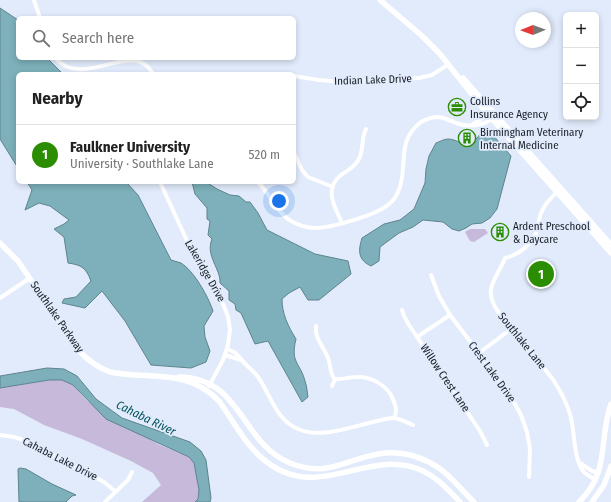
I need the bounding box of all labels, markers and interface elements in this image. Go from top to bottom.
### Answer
north arrow [515,12,551,48]
map controls [563,12,599,120]
button: + [563,12,599,48]
search box [16,16,296,60]
icon: search [30,27,52,49]
text: Search here [62,29,134,47]
button: − [563,48,599,84]
street label: Indian Lake Drive [334,72,412,88]
button: locate [563,84,599,120]
text: Nearby [32,88,83,109]
place label: Collins Insurance Agency [470,95,548,121]
office icon: Collins Insurance Agency [447,97,467,117]
place label: Birmingham Veterinary Internal Medicine [480,126,583,152]
building icon: Birmingham Veterinary Internal Medicine [457,128,477,148]
text: Faulkner University [70,138,190,156]
text: 1 [42,147,48,162]
text: 520 m [249,147,280,162]
text: University · Southlake Lane [70,156,214,171]
your location [269,191,289,211]
place label: Ardent Preschool & Daycare [513,220,590,246]
building icon: Ardent Preschool & Daycare [490,222,510,242]
street label: Lakeridge Drive [182,238,228,304]
pin: 1 [528,259,554,289]
street label: Southlake Parkway [27,279,87,355]
street label: Southlake Lane [495,310,549,372]
street label: Crest Lake Drive [466,339,518,405]
street label: Willow Crest Lane [418,342,472,414]
water label: Cahaba River [114,398,179,439]
street label: Cahaba Lake Drive [20,435,100,483]

